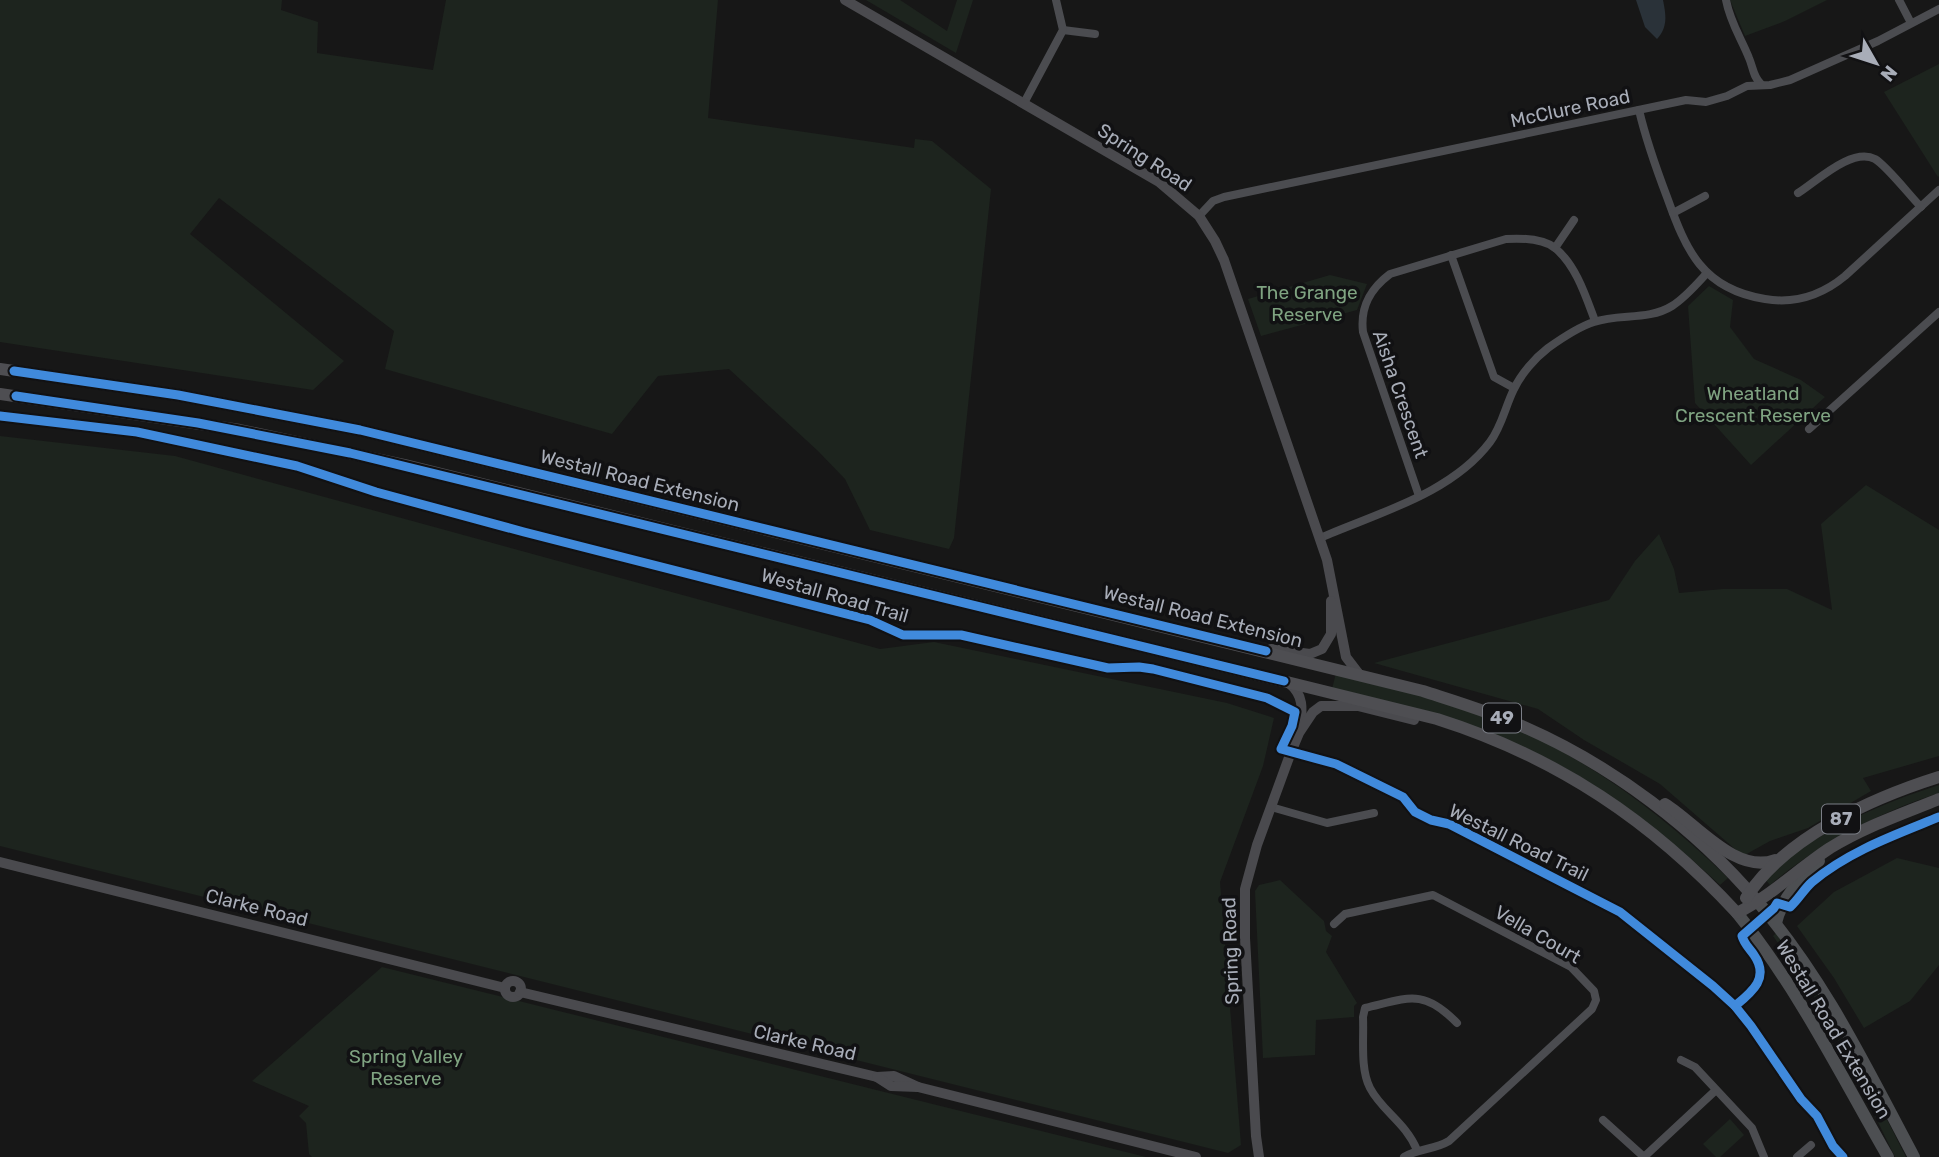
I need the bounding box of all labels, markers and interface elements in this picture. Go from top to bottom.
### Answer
north arrow [1841,28,1911,98]
text: N [1876,61,1902,86]
street label: McClure Road [1508,85,1632,132]
street label: Spring Road [1093,119,1196,196]
park label: The Grange Reserve [1256,281,1358,326]
street label: Aisha Crescent [1368,327,1433,462]
park label: Wheatland Crescent Reserve [1675,382,1831,427]
street label: Westall Road Extension [538,445,742,516]
street label: Westall Road Trail [758,563,911,628]
street label: Westall Road Extension [1101,581,1305,652]
road number: 49 [1483,704,1521,732]
street label: Westall Road Trail [1445,799,1592,886]
road number: 87 [1822,804,1860,834]
street label: Clarke Road [203,884,310,931]
street label: Spring Road [1217,897,1244,1005]
street label: Vella Court [1490,900,1586,969]
street label: Westall Road Extension [1771,936,1896,1123]
street label: Clarke Road [751,1020,858,1065]
park label: Spring Valley Reserve [349,1045,463,1090]

